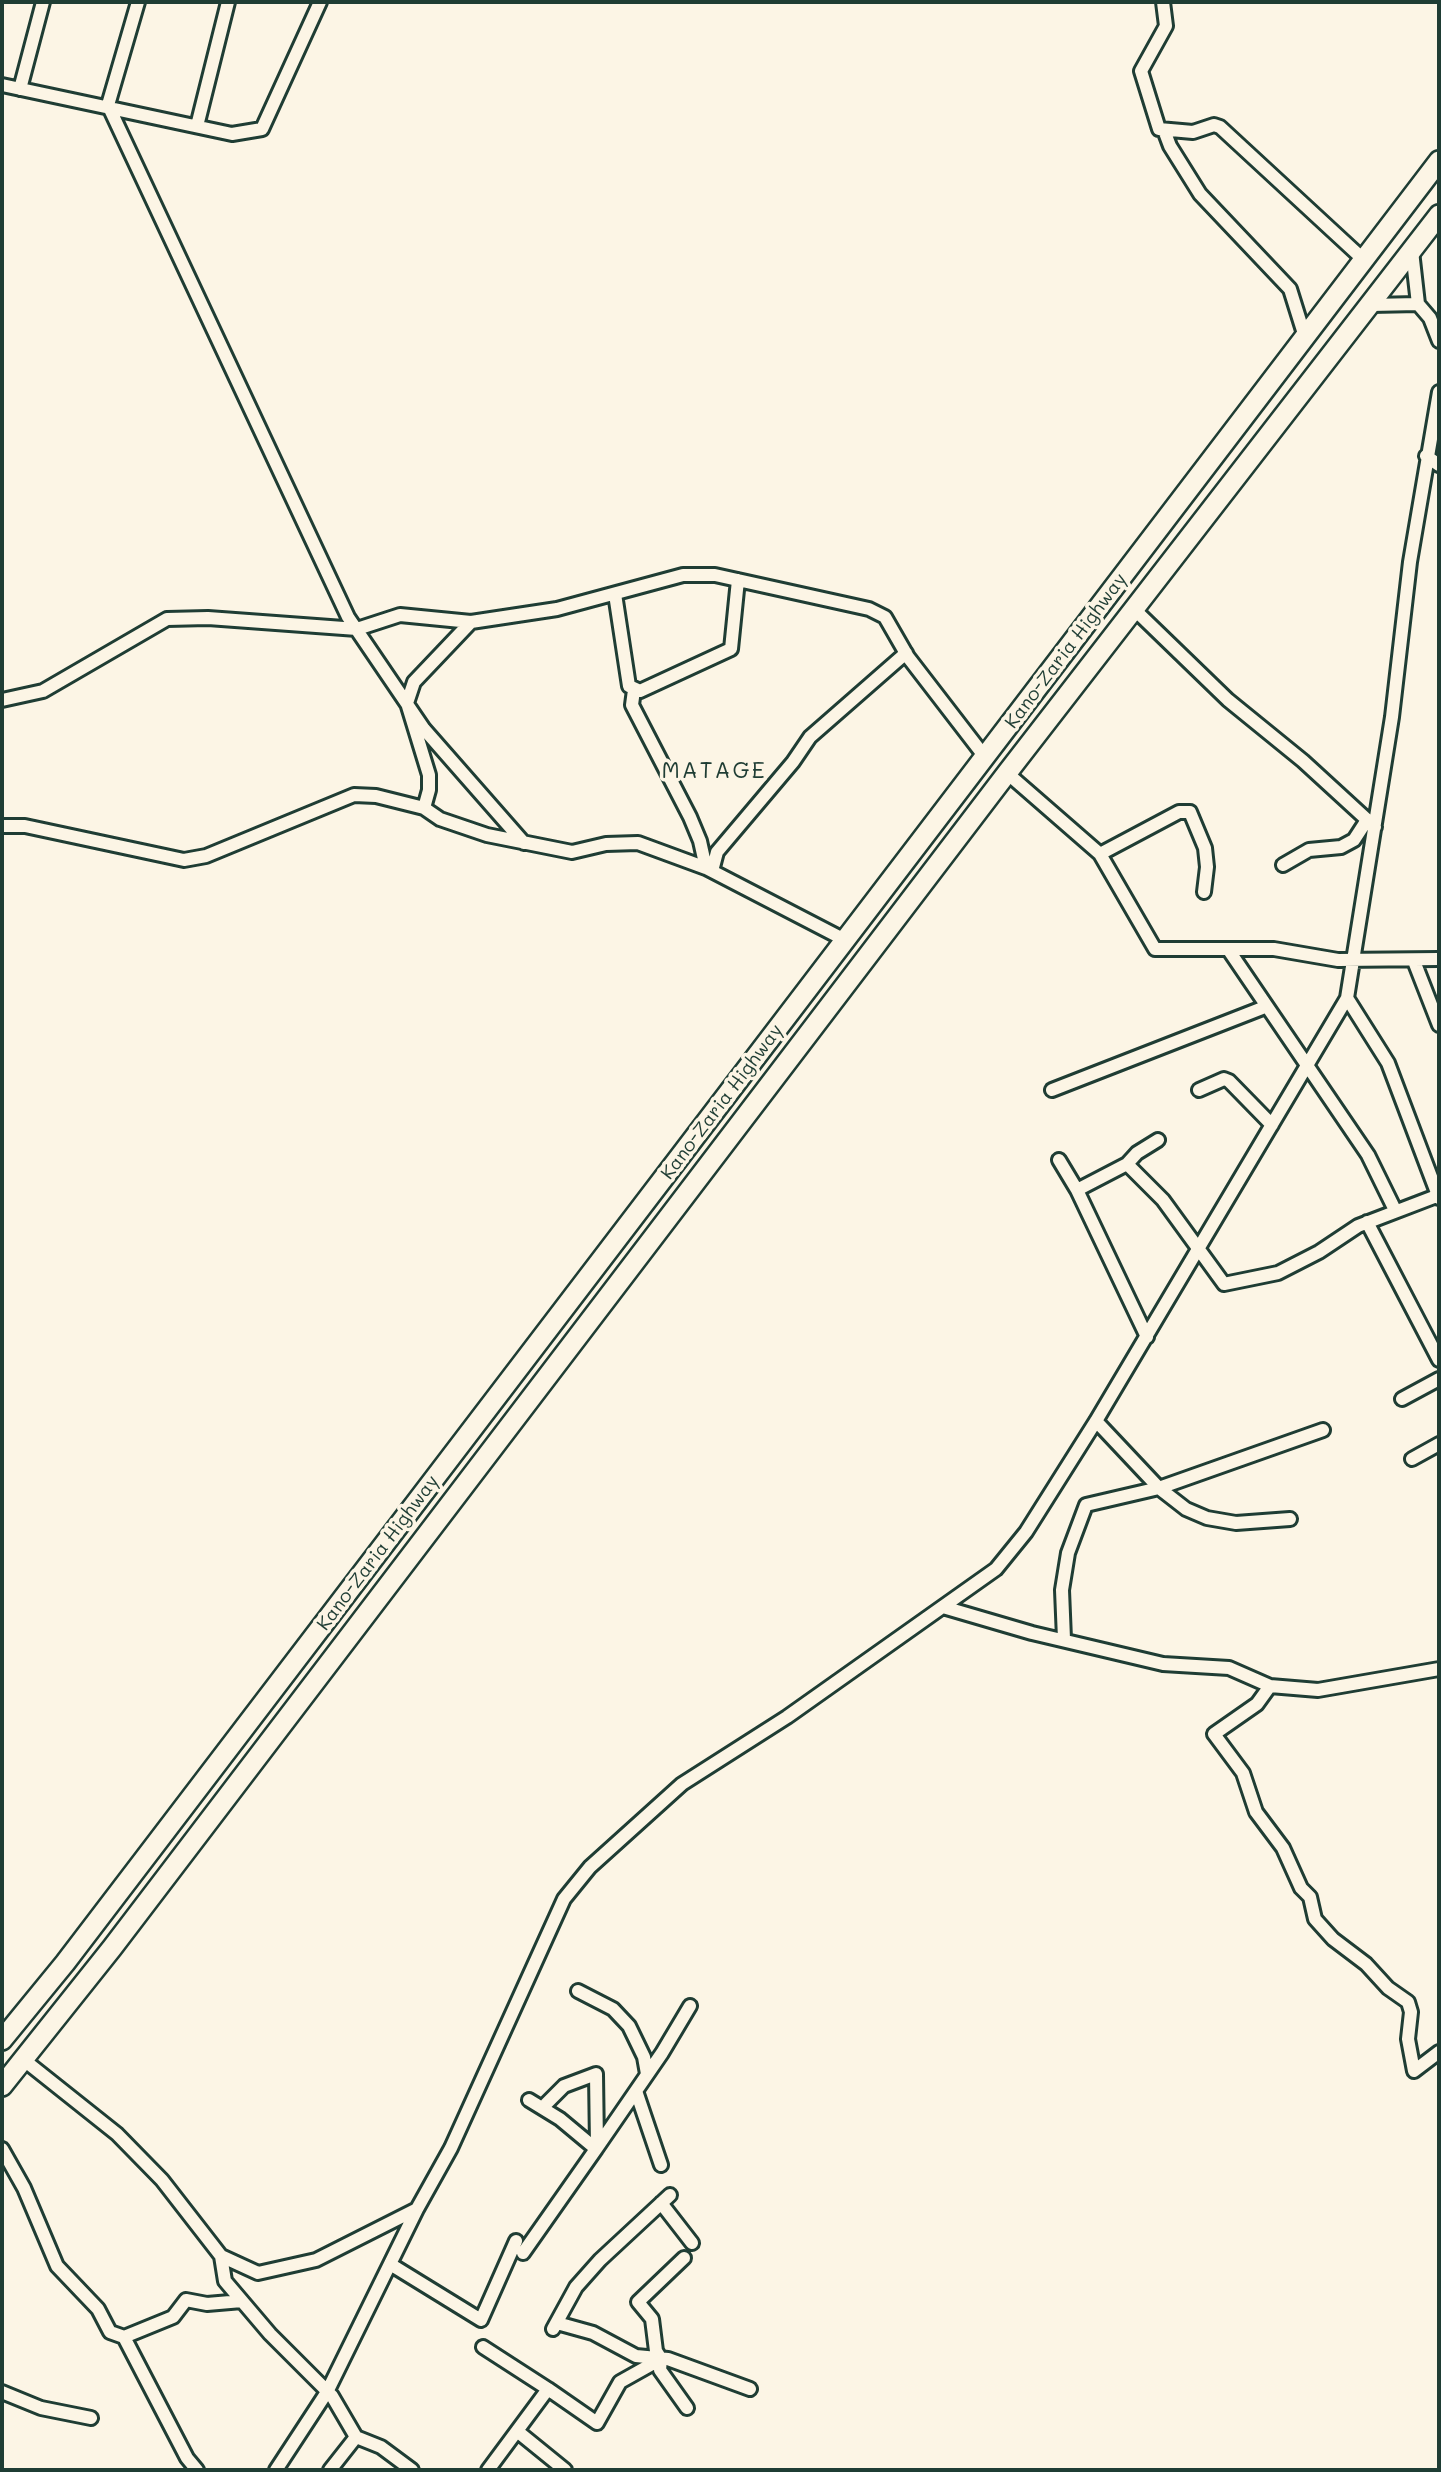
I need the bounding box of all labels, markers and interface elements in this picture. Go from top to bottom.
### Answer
street label: Kano-Zaria Highway [1000,569,1132,733]
district label: MATAGE [662,757,766,785]
street label: Kano-Zaria Highway [656,1020,788,1184]
street label: Kano-Zaria Highway [312,1471,444,1635]

